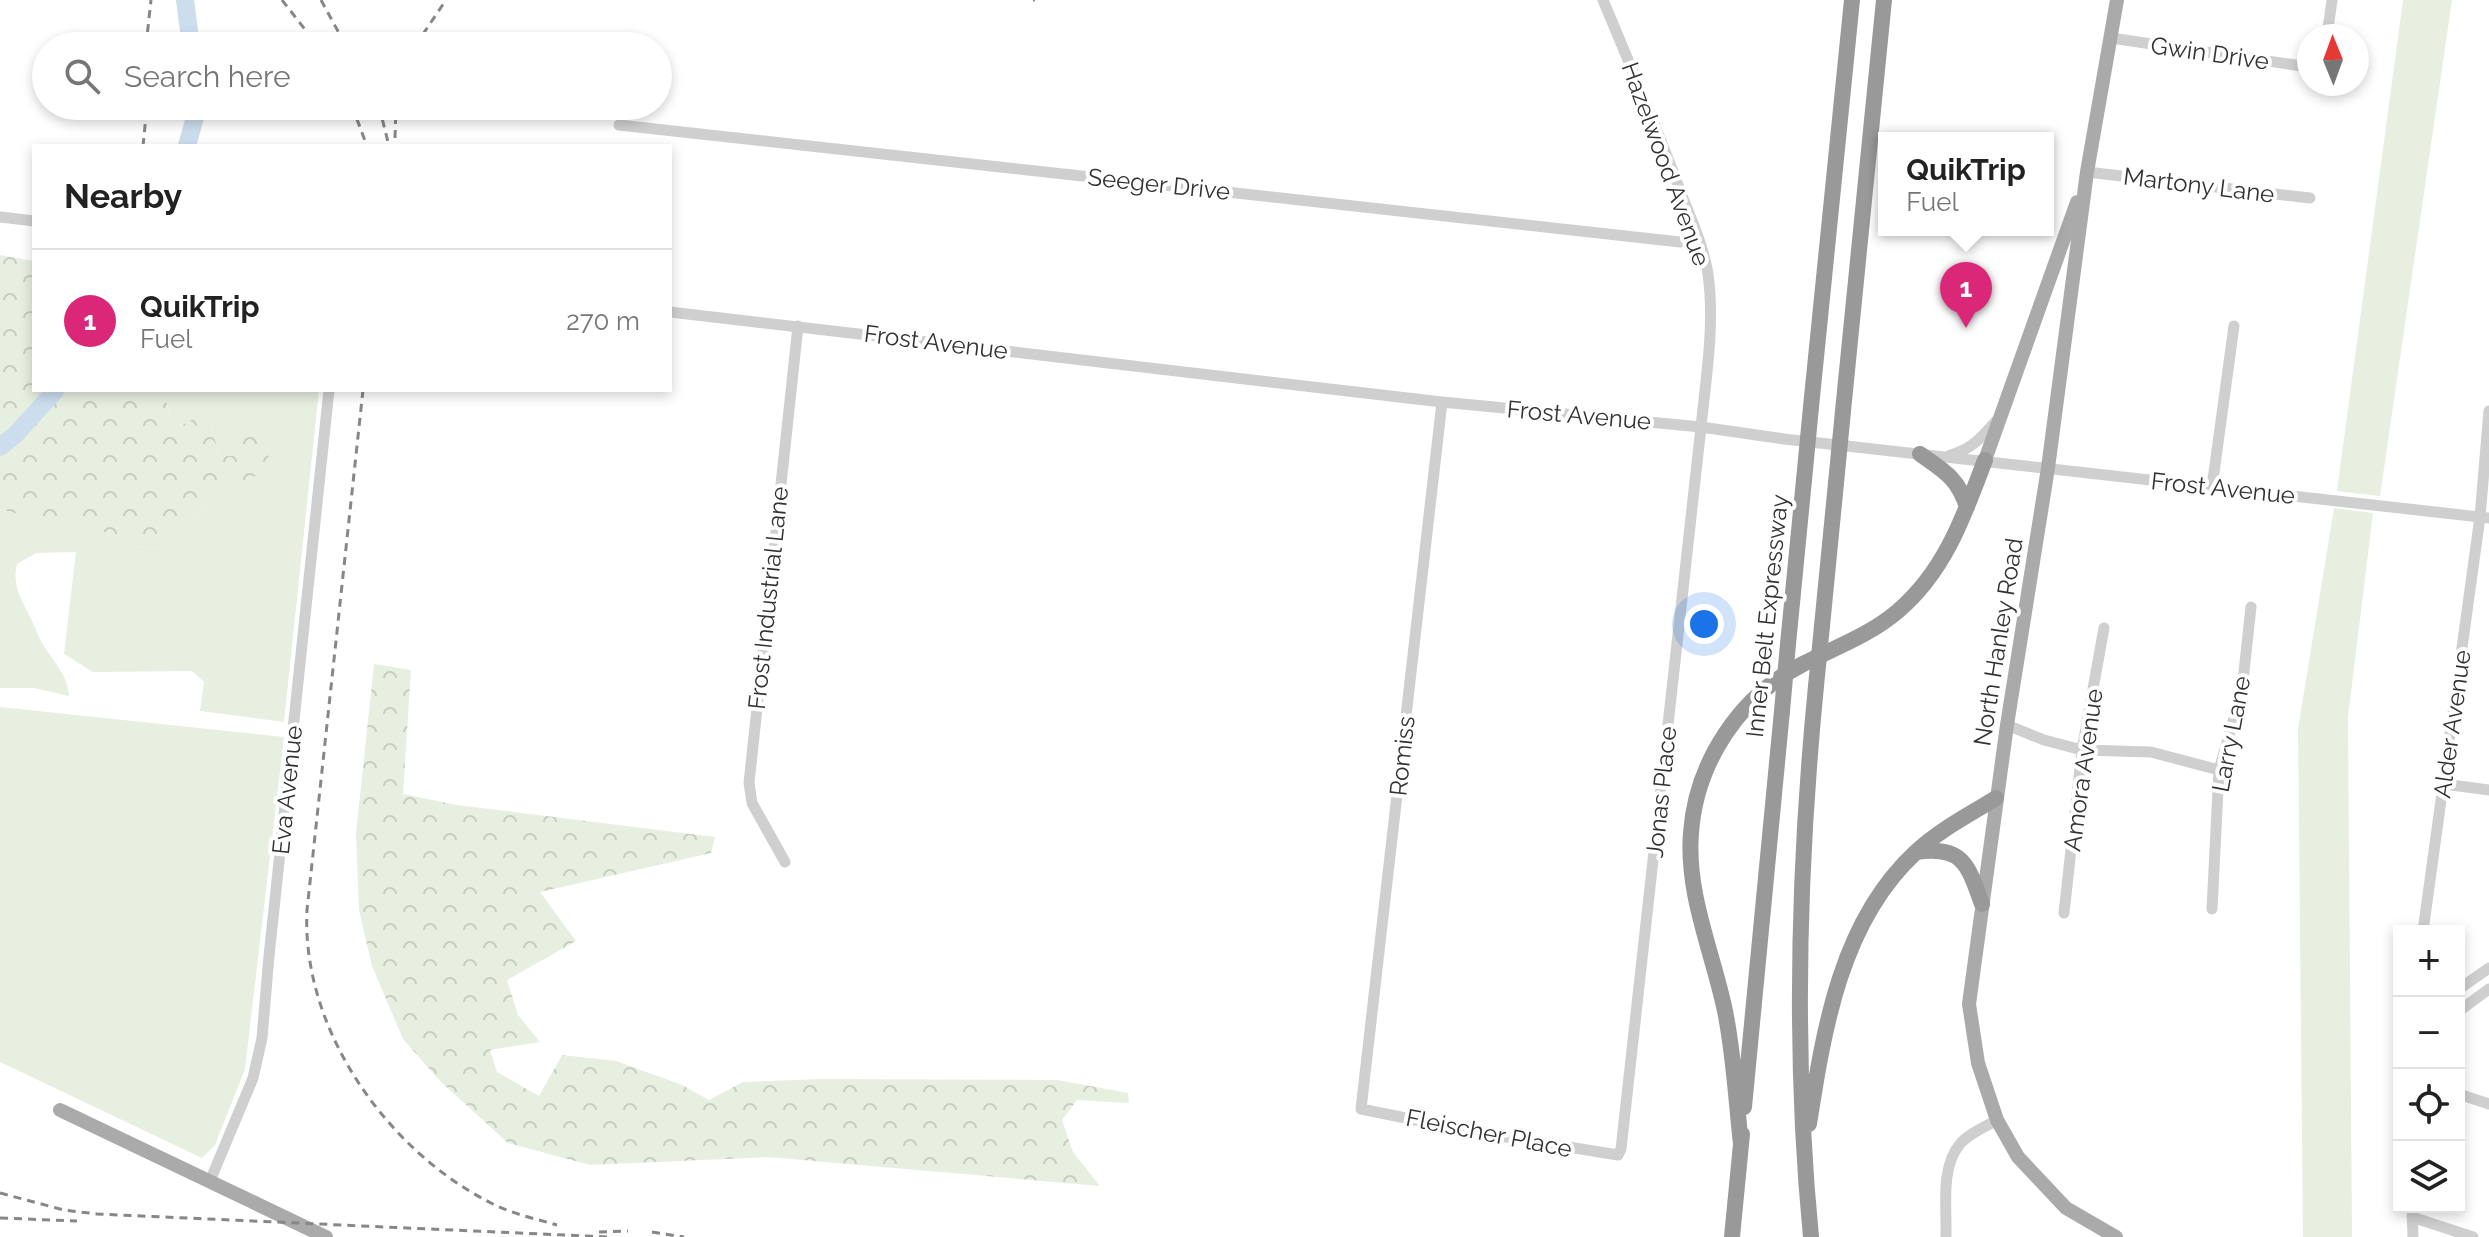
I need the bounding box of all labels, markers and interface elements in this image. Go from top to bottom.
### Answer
north arrow [2297,24,2369,96]
street label: Gwin Drive [2149,30,2271,76]
search box [32,32,672,120]
icon: search [60,54,104,98]
street label: Hazelwood Avenue [1616,58,1716,270]
text: Search here [124,59,291,94]
popup [1878,132,2054,236]
text: QuikTrip [1906,152,2026,187]
street label: Martony Lane [2122,161,2276,209]
street label: Seeger Drive [1086,162,1232,206]
text: Nearby [64,176,182,216]
text: Fuel [1906,187,1959,217]
pin: 1 [1940,262,1992,328]
text: QuikTrip [140,289,259,324]
text: 1 [84,306,96,336]
text: 270 m [566,306,640,336]
street label: Frost Avenue [862,319,1010,365]
text: Fuel [140,324,192,354]
street label: Frost Avenue [1506,394,1652,436]
street label: Frost Avenue [2149,466,2297,510]
street label: Frost Industrial Lane [742,485,794,711]
street label: Inner Belt Expressway [1740,493,1794,739]
street label: North Hanley Road [1967,536,2029,748]
your location [1684,604,1724,644]
street label: Alder Avenue [2427,648,2477,800]
street label: Larry Lane [2206,674,2256,794]
street label: Amora Avenue [2057,687,2109,853]
street label: Romiss [1383,715,1421,797]
street label: Eva Avenue [266,724,308,856]
street label: Jonas Place [1640,725,1682,859]
map controls [2393,925,2465,1213]
button: + [2393,925,2465,997]
button: − [2393,997,2465,1069]
button: locate [2393,1069,2465,1141]
street label: Fleischer Place [1404,1103,1574,1163]
button: layers [2393,1141,2465,1213]

